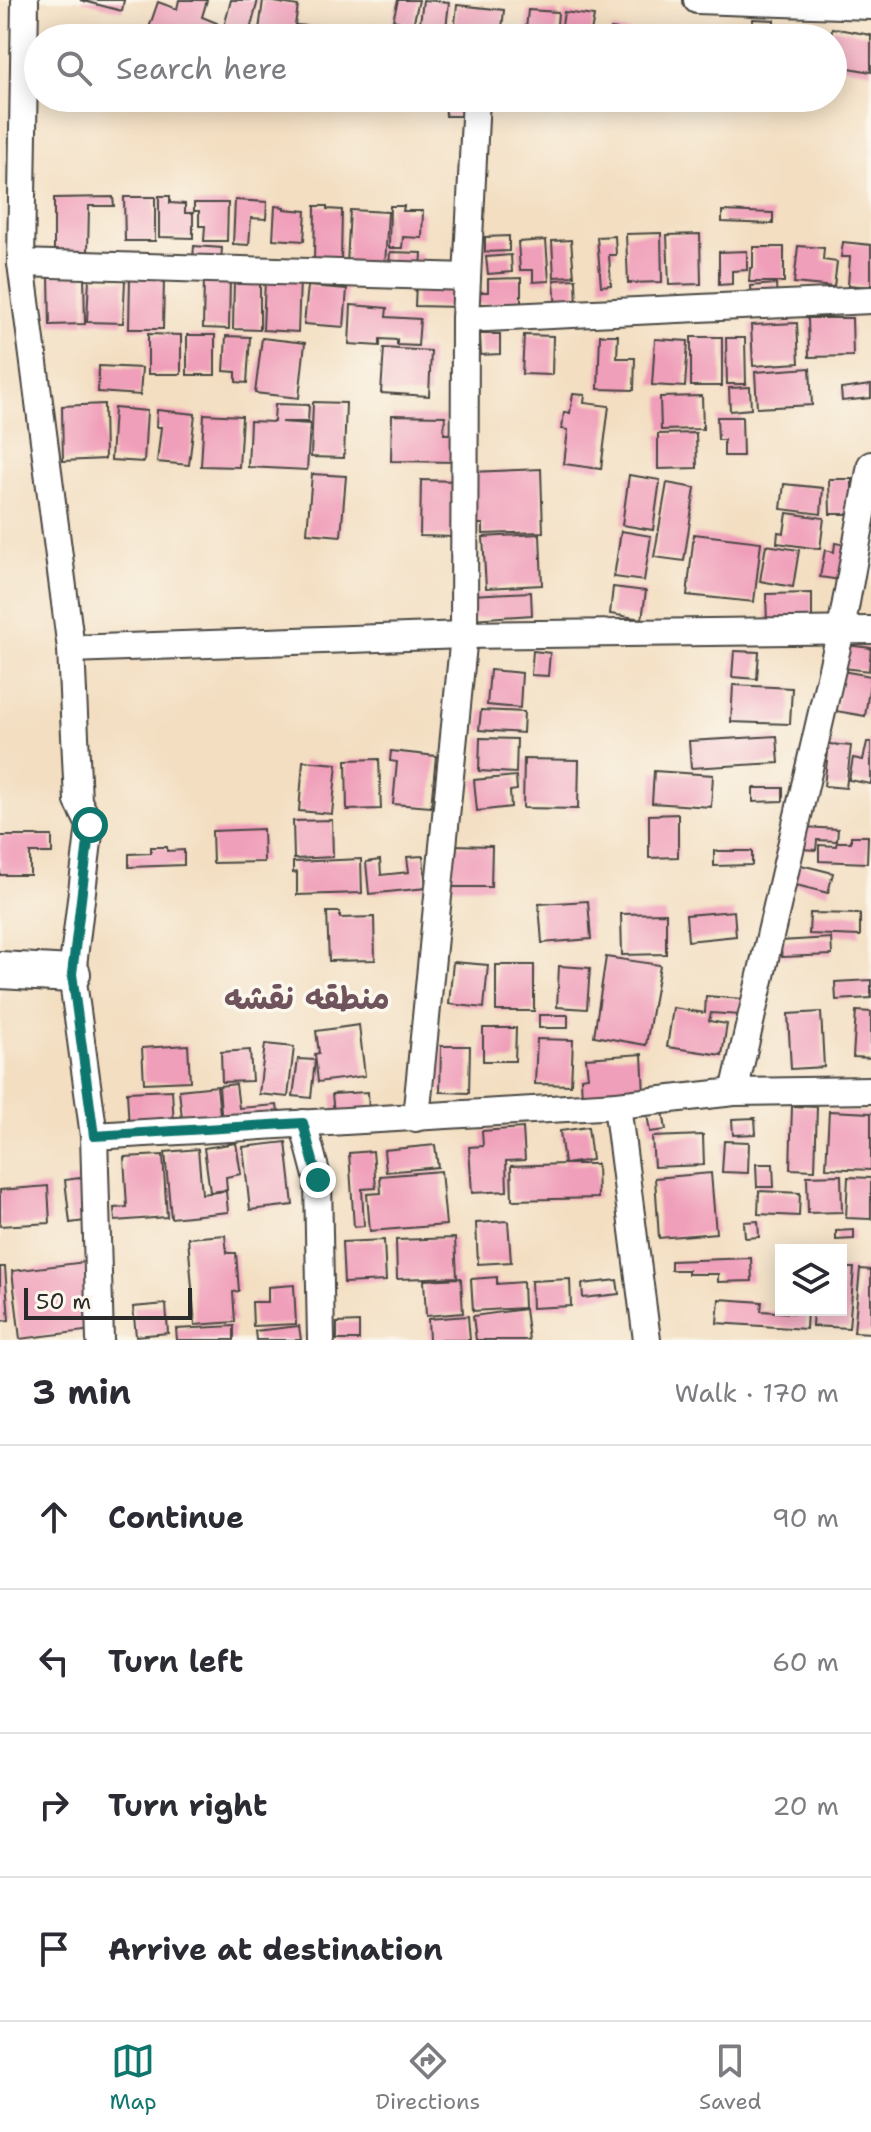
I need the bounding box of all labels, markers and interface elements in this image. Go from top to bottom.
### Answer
search box [24,24,847,112]
icon: search [52,46,96,90]
text: Search here [116,48,287,89]
route start [72,807,108,843]
district label: منطقه نقشه [224,976,390,1019]
route end [300,1162,336,1198]
map controls [775,1244,847,1316]
button: layers [775,1244,847,1316]
scale bar [24,1284,192,1320]
text: 50 m [36,1287,91,1316]
text: 3 min [32,1369,131,1415]
text: Walk · 170 m [675,1375,839,1410]
icon: ahead [32,1495,76,1539]
text: Continue [108,1497,244,1538]
text: 90 m [772,1500,839,1535]
icon: left [32,1639,76,1683]
text: Turn left [108,1641,243,1682]
text: 60 m [772,1644,839,1679]
icon: right [32,1783,76,1827]
text: Turn right [108,1785,267,1826]
text: 20 m [772,1788,839,1823]
icon: arrive [32,1927,76,1971]
text: Arrive at destination [108,1929,443,1970]
tab: Map [109,2039,157,2116]
tab: Directions [375,2039,480,2116]
tab: Saved [699,2039,762,2116]

